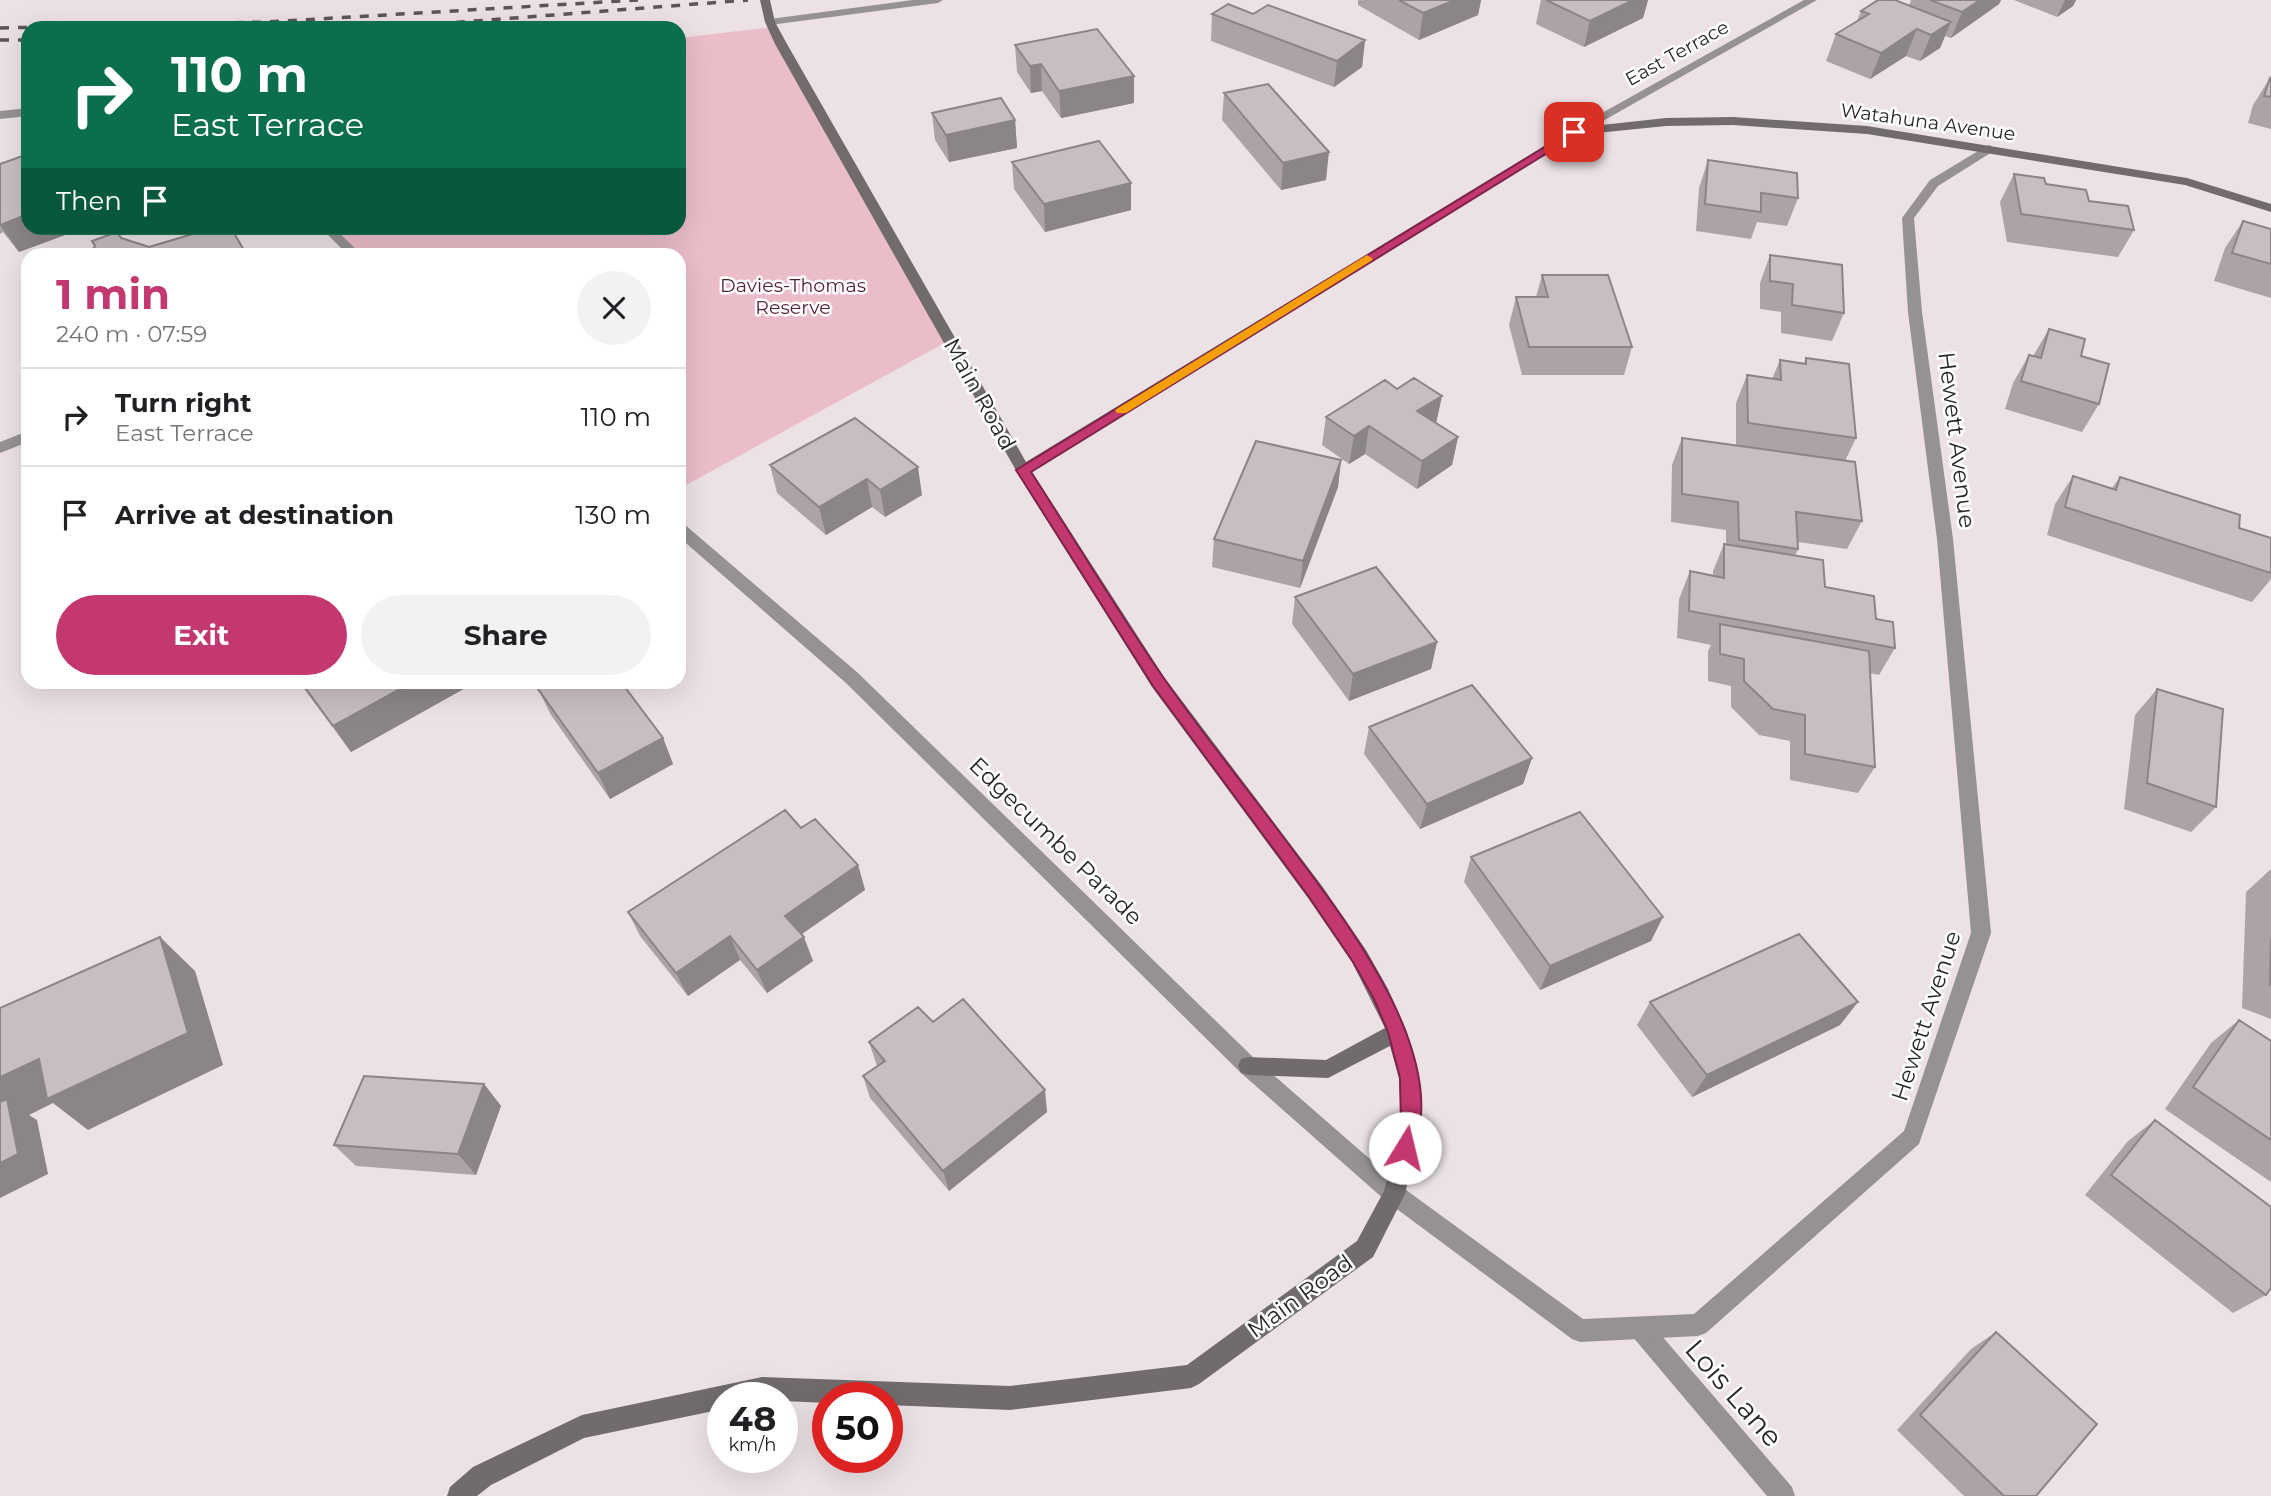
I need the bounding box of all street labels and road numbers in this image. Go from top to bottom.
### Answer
street label: East Terrace [1621,15,1733,91]
street label: Watahuna Avenue [1839,98,2017,146]
street label: Main Road [938,333,1022,455]
street label: Hewett Avenue [1932,350,1982,530]
street label: Edgecumbe Parade [964,751,1148,931]
street label: Hewett Avenue [1885,927,1967,1105]
street label: Main Road [1242,1248,1358,1344]
street label: Lois Lane [1678,1332,1790,1454]

